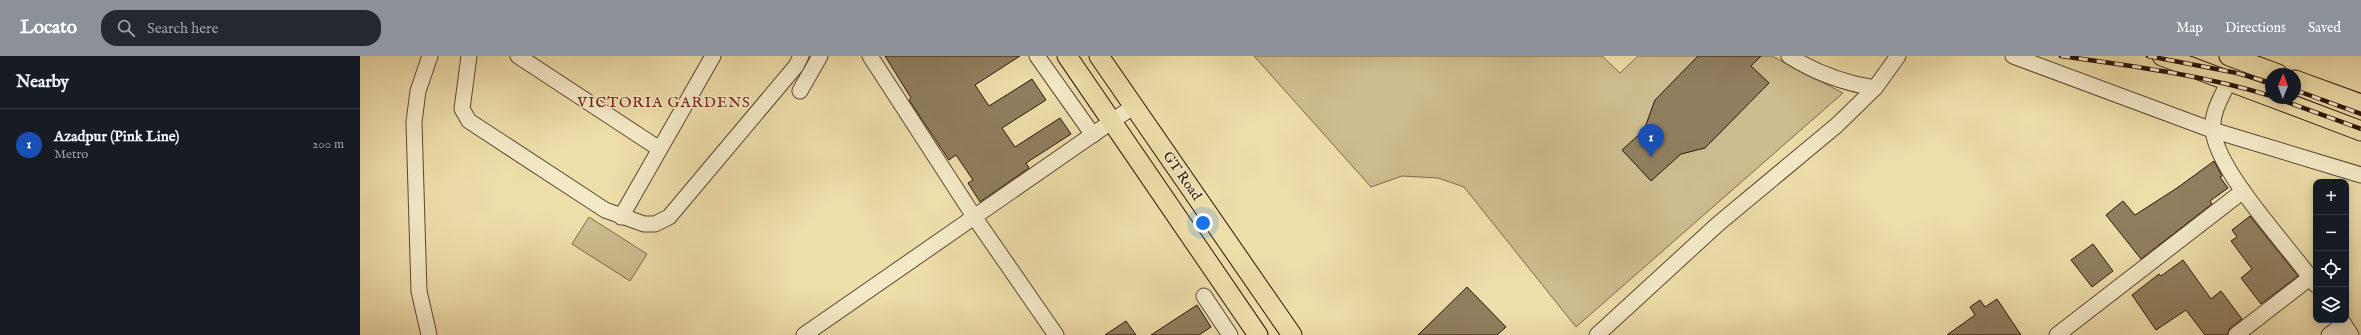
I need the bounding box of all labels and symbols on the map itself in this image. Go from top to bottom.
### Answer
north arrow [2265,68,2301,104]
district label: VICTORIA GARDENS [576,93,751,112]
pin: 1 [1638,124,1664,157]
street label: GT Road [1159,148,1206,204]
your location [1193,213,1213,233]

